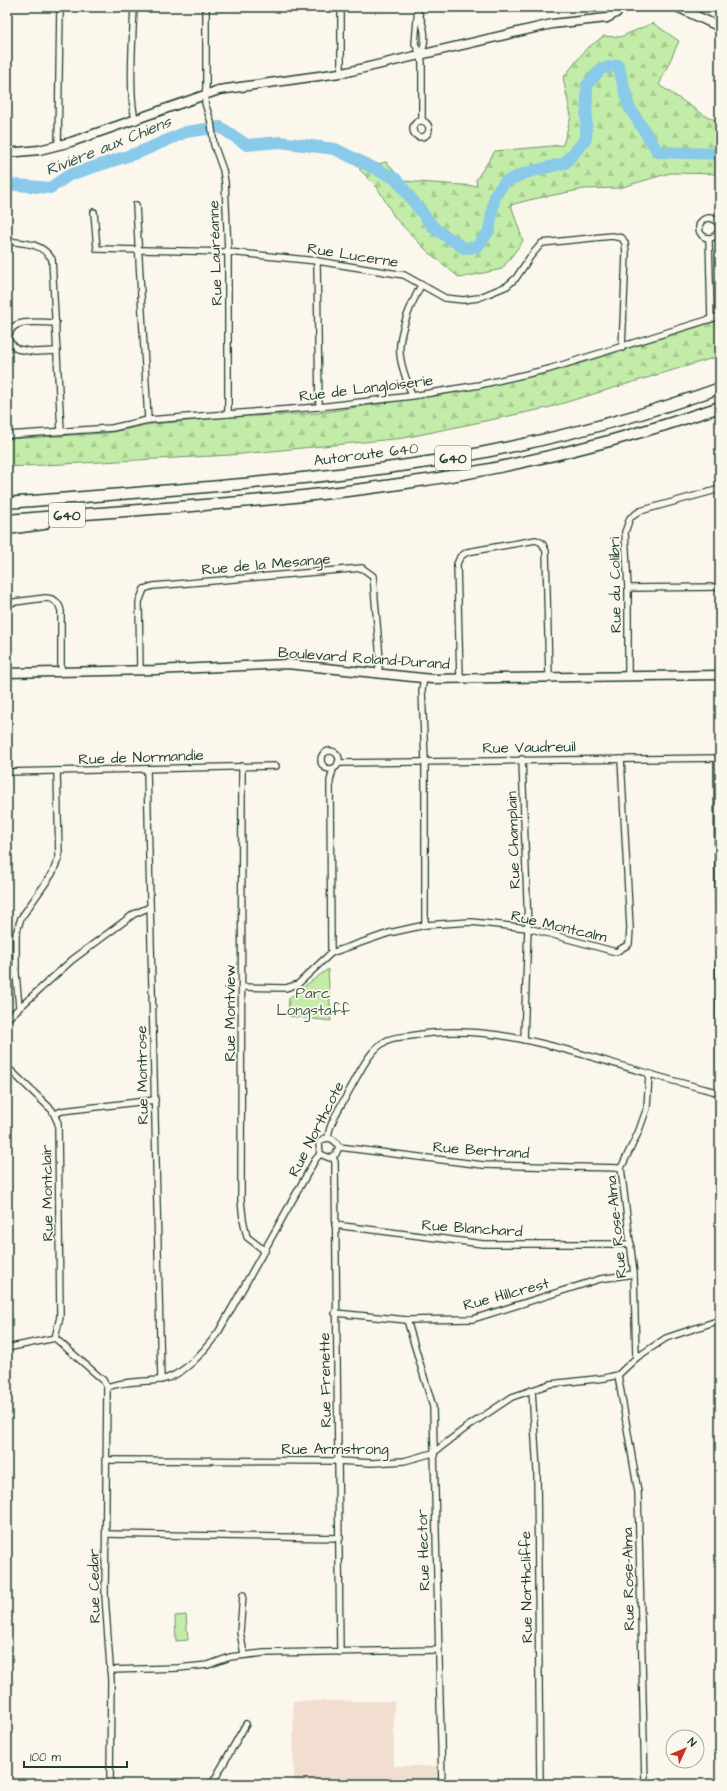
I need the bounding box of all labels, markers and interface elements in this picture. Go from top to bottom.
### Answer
water label: Rivière aux Chiens [42,110,175,181]
street label: Rue Lauréanne [203,200,228,306]
street label: Rue Lucerne [306,238,400,273]
street label: Rue de Langloiserie [298,370,434,408]
street label: Autoroute 640 [313,438,420,471]
road number: 640 [435,446,471,470]
road number: 640 [49,503,85,527]
street label: Rue du Colibri [604,536,627,633]
street label: Rue de la Mesange [201,548,331,582]
street label: Boulevard Roland-Durand [277,642,451,675]
street label: Rue Vaudreuil [482,736,576,759]
street label: Rue de Normandie [78,745,204,770]
street label: Rue Champlain [501,790,526,889]
street label: Rue Montcalm [509,905,609,948]
street label: Rue Montview [220,964,241,1062]
park label: Parc Longstaff [276,983,350,1022]
street label: Rue Montrose [131,1025,154,1125]
street label: Rue Northcote [283,1078,349,1180]
street label: Rue Bertrand [432,1137,530,1164]
street label: Rue Montclair [36,1144,59,1242]
street label: Rue Rose-Alma [601,1174,632,1279]
street label: Rue Blanchard [421,1214,523,1243]
street label: Rue Hillcrest [461,1273,551,1316]
street label: Rue Frenette [314,1332,337,1428]
street label: Rue Armstrong [281,1439,389,1461]
street label: Rue Hector [412,1509,435,1591]
street label: Rue Rose-Alma [617,1527,640,1631]
street label: Rue Northcliffe [515,1531,538,1643]
street label: Rue Cedar [83,1548,106,1624]
north arrow [665,1729,705,1769]
text: N [684,1735,700,1750]
scale bar [24,1743,127,1769]
text: 100 m [30,1749,61,1766]

